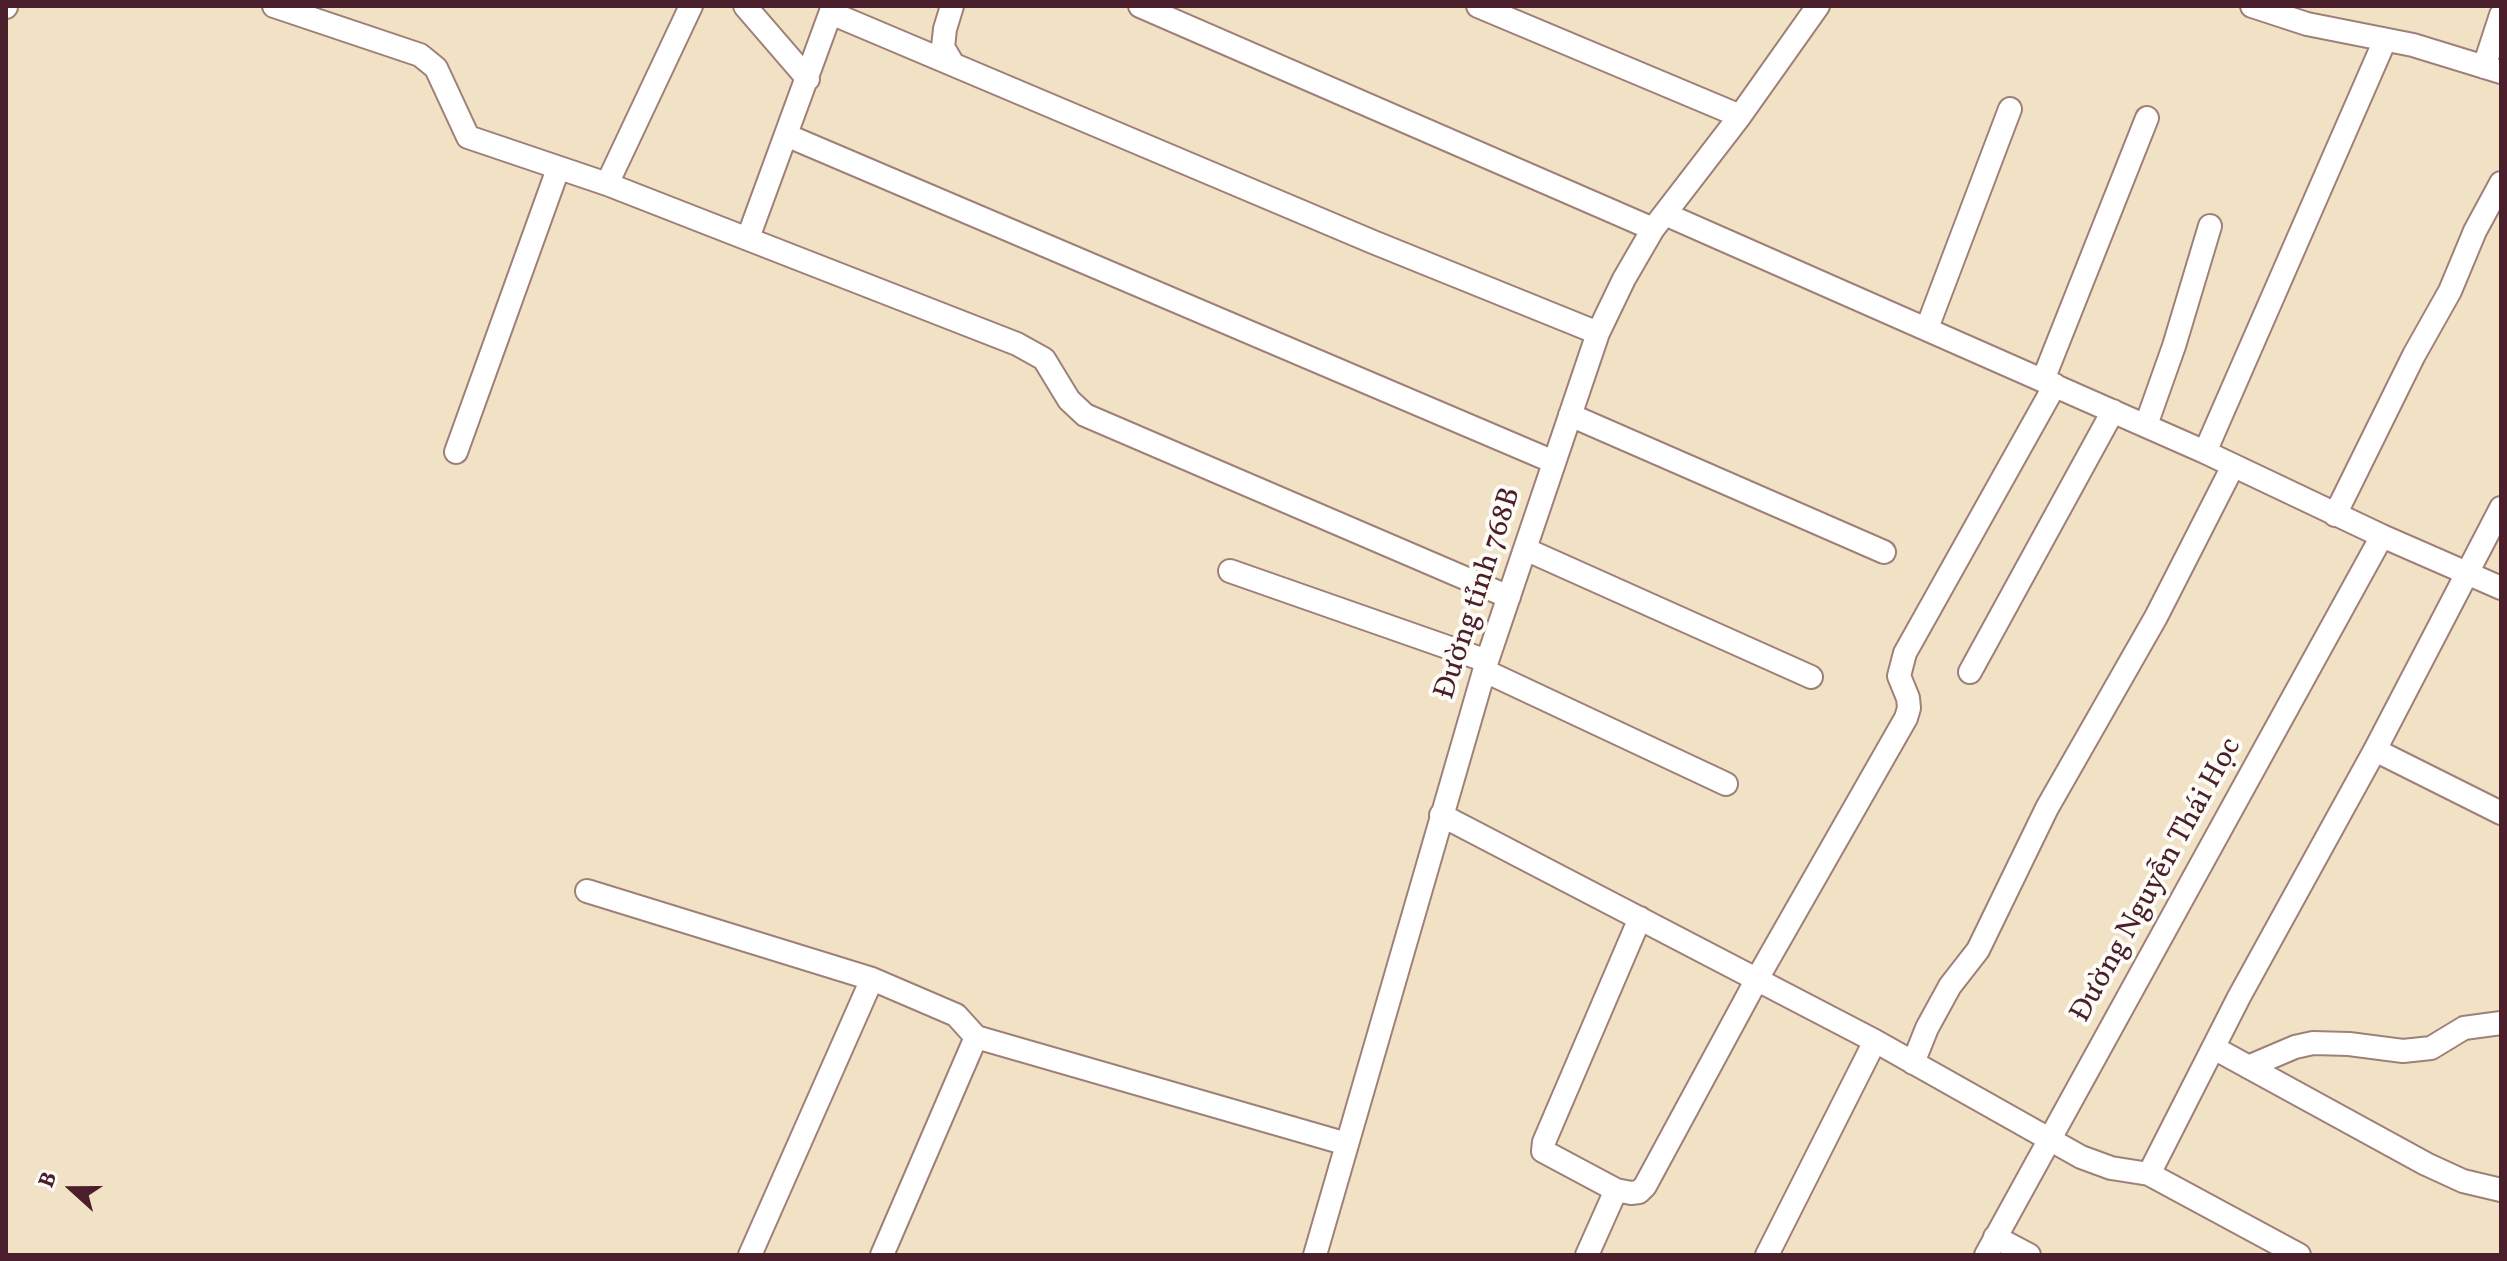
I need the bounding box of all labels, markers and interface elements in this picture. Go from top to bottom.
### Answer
street label: Đường tỉnh 768B [1429,484,1531,704]
street label: Đường Nguyễn Thái Học [2065,732,2251,1030]
north arrow [32,1149,112,1229]
text: B [32,1168,66,1193]

